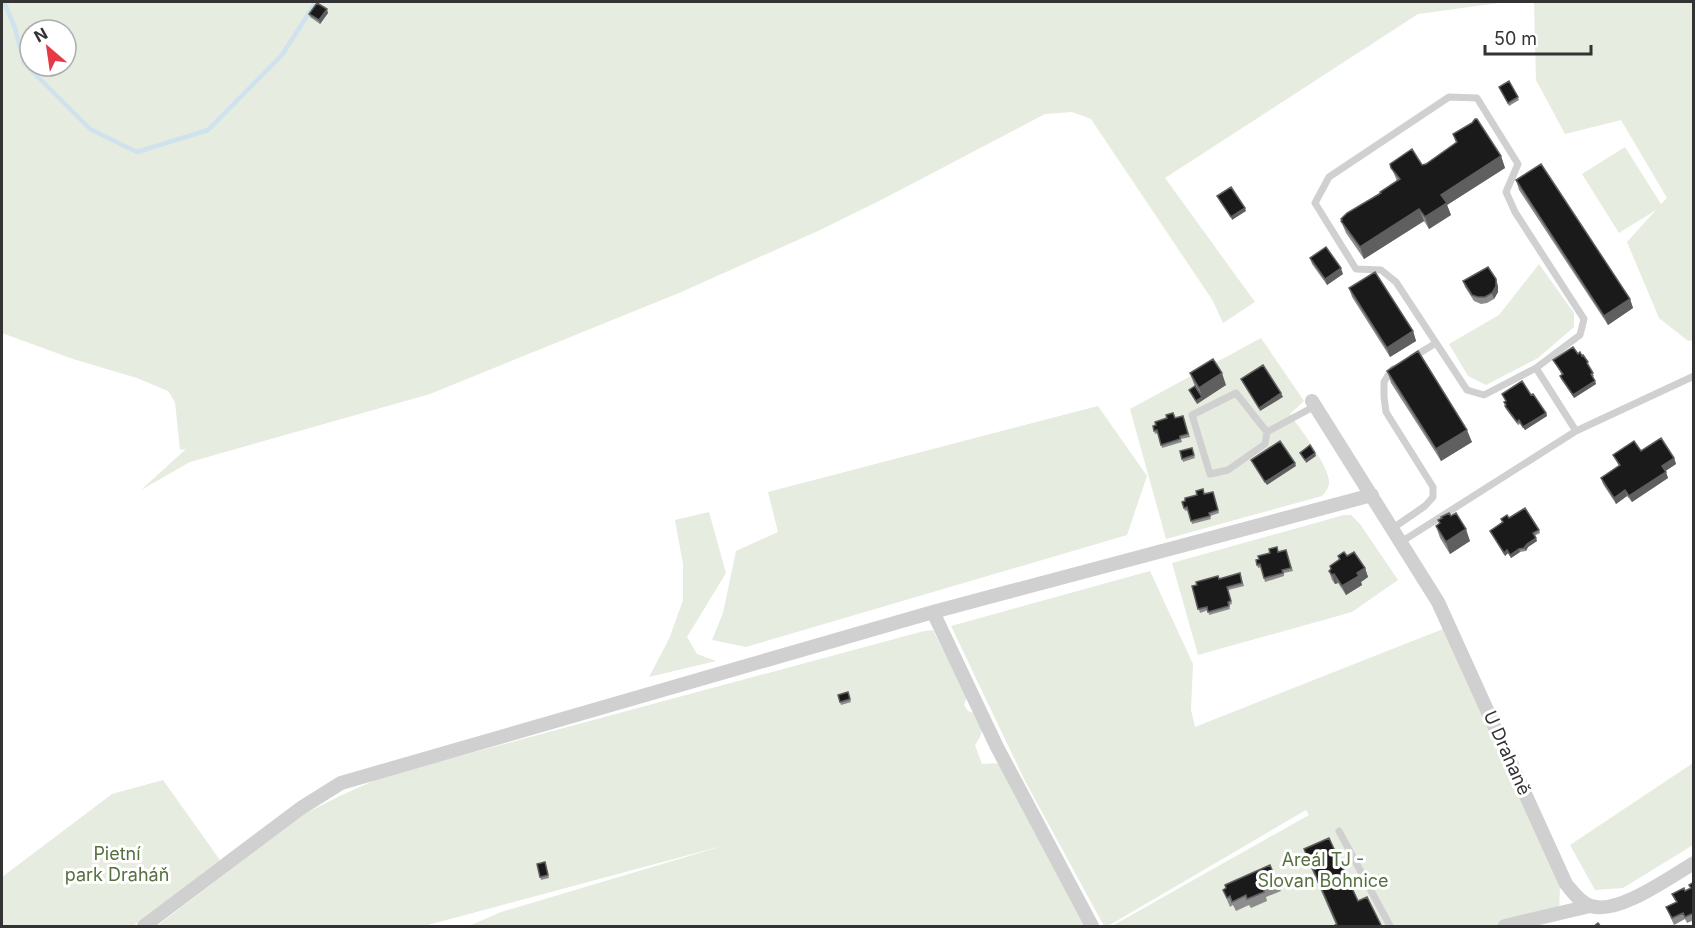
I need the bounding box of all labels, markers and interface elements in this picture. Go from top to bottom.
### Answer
north arrow [18,18,78,78]
scale bar [1485,18,1592,56]
text: N [31,23,51,47]
text: 50 m [1494,28,1537,49]
street label: U Drahaně [1480,707,1535,798]
park label: Pietní park Draháň [65,843,169,885]
park label: Areál TJ - Slovan Bohnice [1257,849,1389,891]

